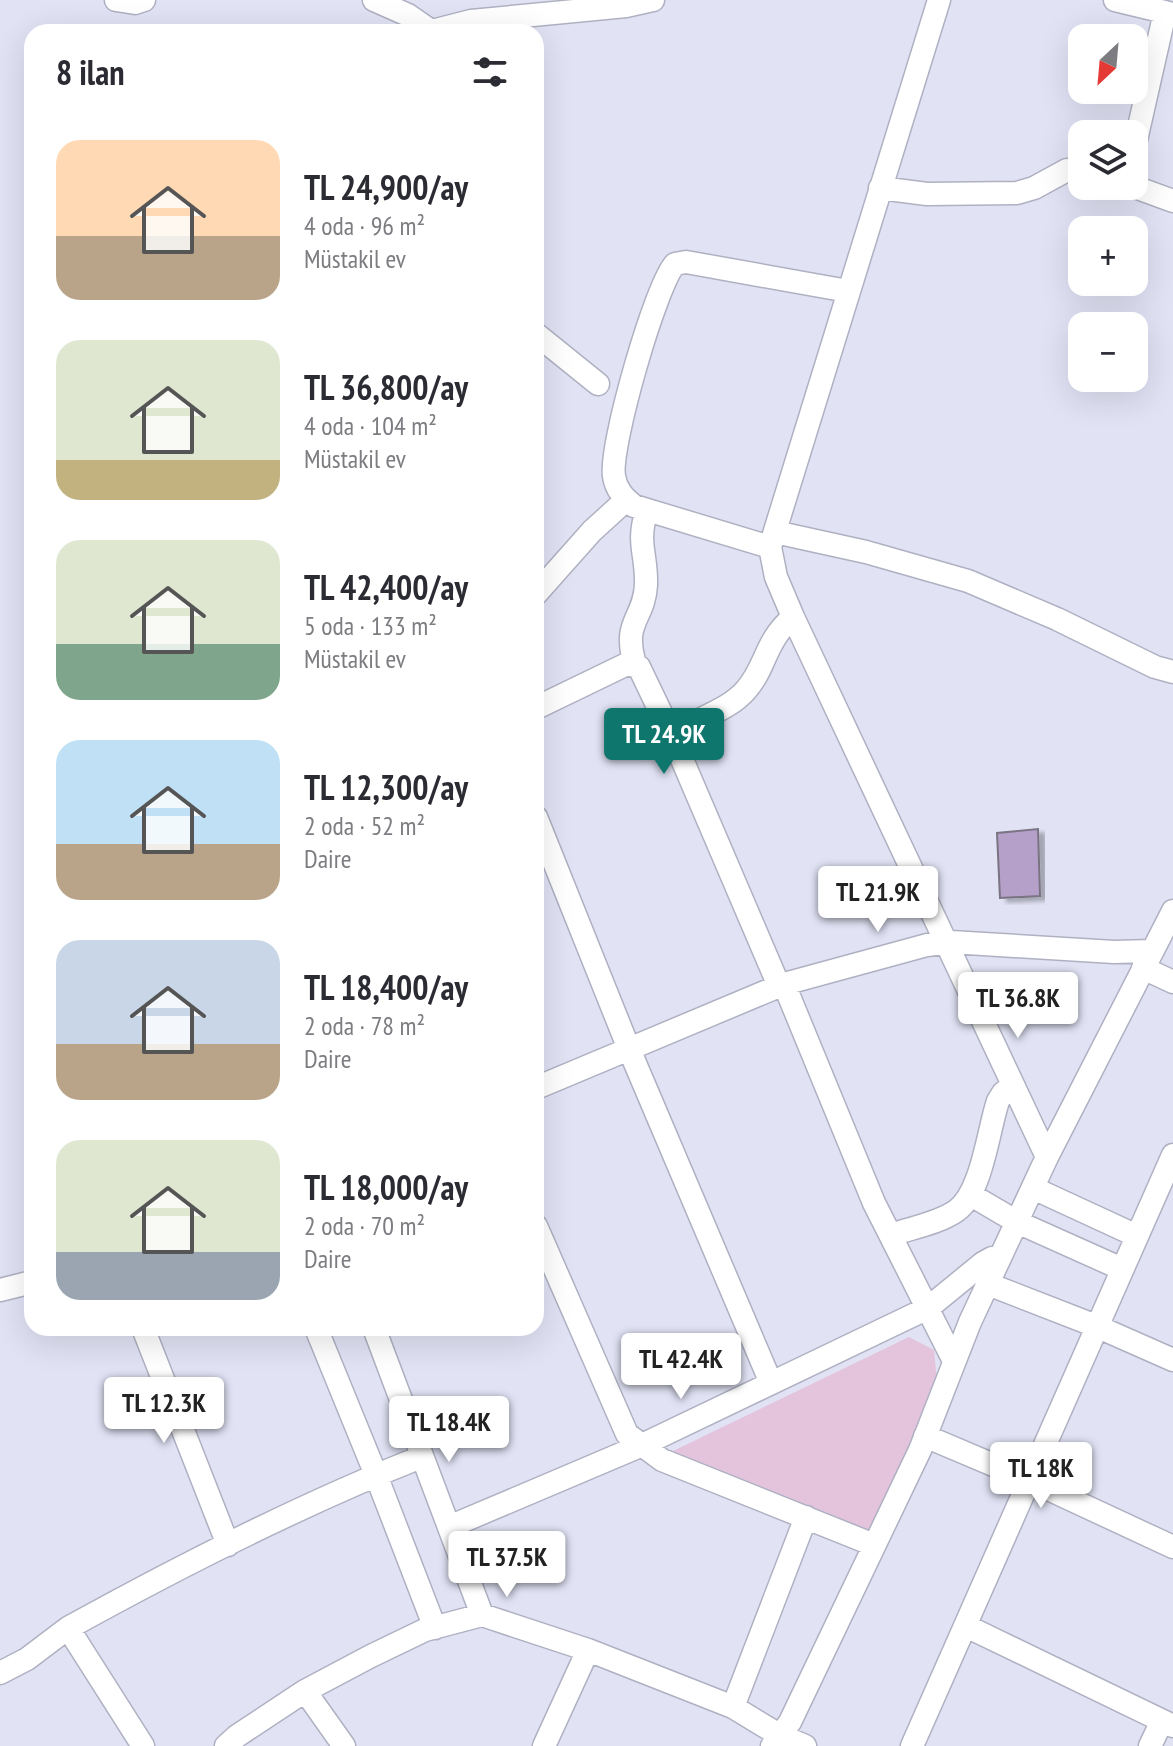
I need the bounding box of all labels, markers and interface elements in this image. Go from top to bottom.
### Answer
north arrow [1068,24,1148,104]
map controls [1068,24,1148,392]
text: 8 ilan [56,50,124,94]
icon: filters [468,50,512,94]
button: layers [1068,120,1148,200]
text: TL 24,900/ay [304,165,468,209]
icon: home [120,172,216,268]
text: 4 oda · 96 m² [304,209,425,242]
button: + [1068,216,1148,296]
text: Müstakil ev [304,242,406,275]
button: − [1068,312,1148,392]
text: TL 36,800/ay [304,365,468,409]
icon: home [120,372,216,468]
text: 4 oda · 104 m² [304,409,437,442]
text: Müstakil ev [304,442,406,475]
text: TL 42,400/ay [304,565,468,609]
icon: home [120,572,216,668]
text: 5 oda · 133 m² [304,609,437,642]
text: Müstakil ev [304,642,406,675]
pin: TL 24.9K [581,708,747,776]
text: TL 24.9K [622,717,706,750]
text: TL 12,300/ay [304,765,468,809]
icon: home [120,772,216,868]
text: 2 oda · 52 m² [304,809,425,842]
text: Daire [304,842,352,875]
pin: TL 21.9K [795,866,961,934]
text: TL 21.9K [836,875,920,908]
text: TL 18,400/ay [304,965,468,1009]
icon: home [120,972,216,1068]
pin: TL 36.8K [935,972,1101,1040]
text: TL 36.8K [976,981,1060,1014]
text: 2 oda · 78 m² [304,1009,425,1042]
text: Daire [304,1042,352,1075]
text: TL 18,000/ay [304,1165,468,1209]
icon: home [120,1172,216,1268]
text: 2 oda · 70 m² [304,1209,425,1242]
text: Daire [304,1242,352,1275]
pin: TL 42.4K [598,1333,764,1401]
text: TL 42.4K [639,1342,723,1375]
pin: TL 12.3K [81,1377,247,1445]
text: TL 12.3K [122,1386,206,1419]
pin: TL 18.4K [366,1396,532,1464]
text: TL 18.4K [407,1405,491,1438]
pin: TL 18K [976,1442,1106,1510]
text: TL 18K [1008,1451,1074,1484]
pin: TL 37.5K [424,1531,590,1599]
text: TL 37.5K [466,1540,548,1573]

